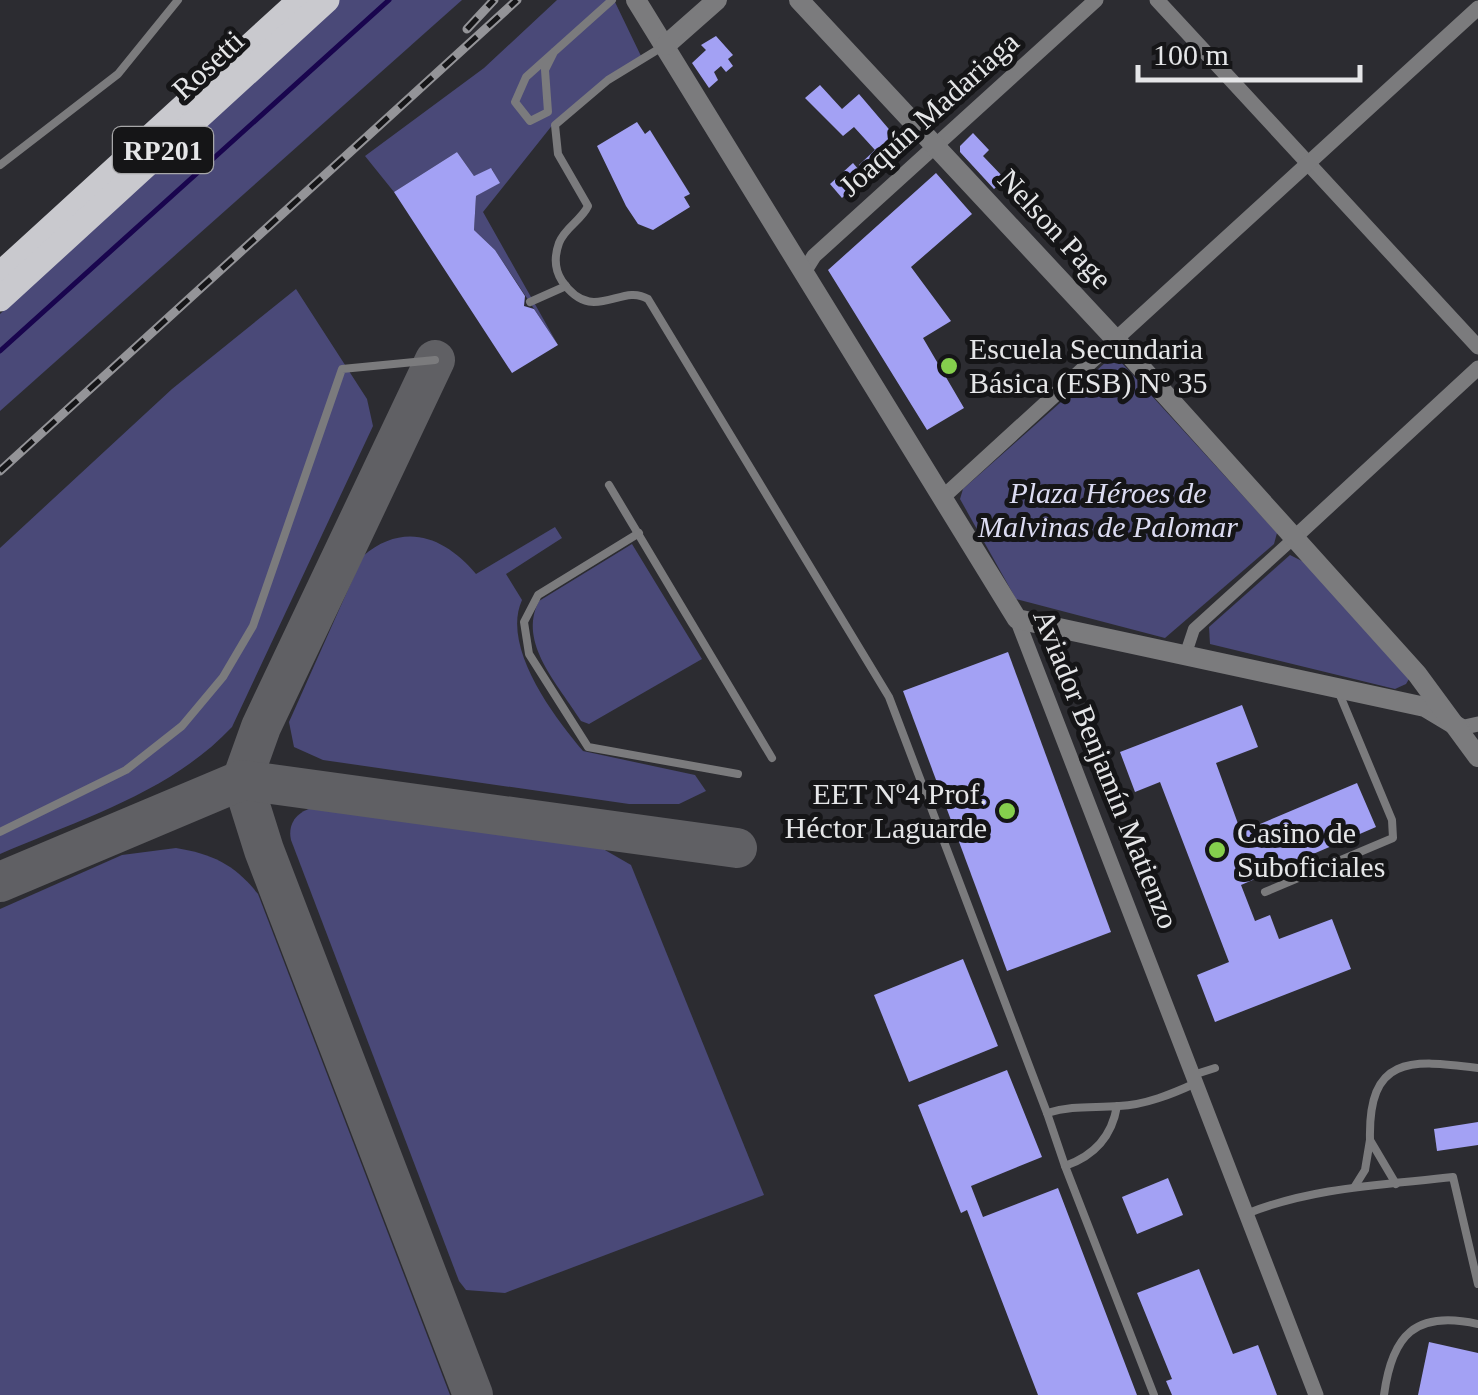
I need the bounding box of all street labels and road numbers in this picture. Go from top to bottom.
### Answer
street label: Rosetti [165,24,250,106]
street label: Joaquín Madariaga [832,25,1025,203]
road number: RP201 [113,127,213,173]
street label: Nelson Page [992,162,1119,295]
street label: Aviador Benjamín Matienzo [1027,605,1186,933]

